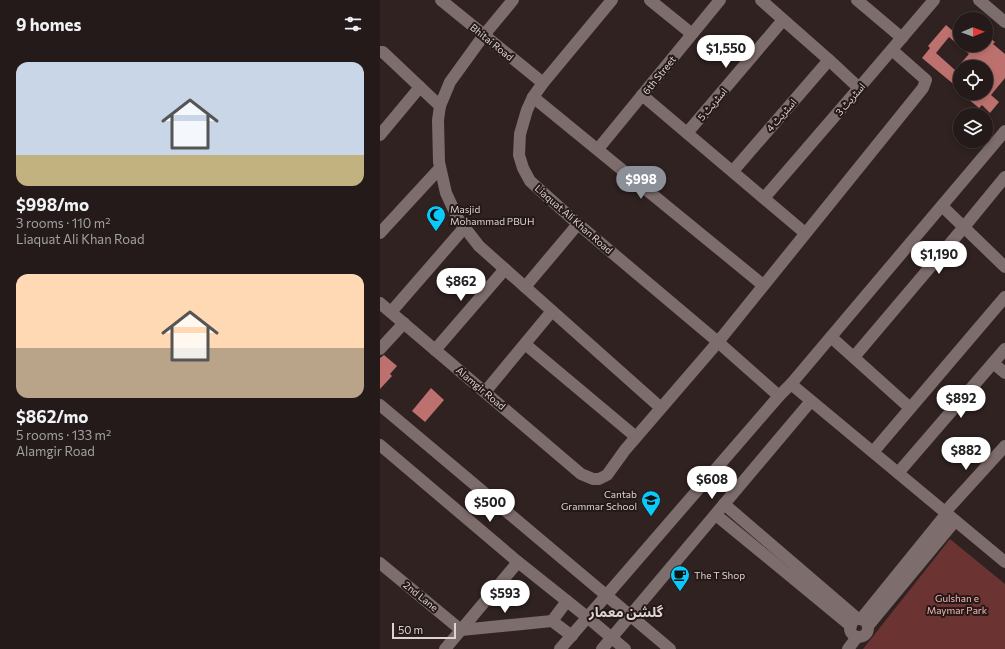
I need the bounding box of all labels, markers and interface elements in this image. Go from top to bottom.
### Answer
north arrow [953,12,993,52]
map controls [953,12,993,148]
icon: filters [342,13,364,35]
text: 9 homes [16,14,81,35]
street label: Bhitai Road [468,21,516,63]
pin: $1,550 [693,35,759,69]
text: $1,550 [706,40,746,56]
street label: 6th Street [640,53,678,97]
button: locate [953,60,993,100]
street label: اسٹریٹ 3 [833,80,868,118]
street label: اسٹریٹ 5 [695,85,730,124]
icon: home [154,88,226,160]
street label: اسٹریٹ 4 [764,96,799,134]
button: layers [953,108,993,148]
pin: $998 [617,166,665,200]
text: $998 [625,171,657,187]
street label: Liaquat Ali Khan Road [533,182,615,256]
text: $998/mo [16,194,89,215]
place label: Masjid Mohammad PBUH [450,203,534,227]
mosque icon: Masjid Mohammad PBUH [425,204,447,232]
text: 3 rooms · 110 m² [16,215,110,231]
text: Liaquat Ali Khan Road [16,231,144,247]
pin: $1,190 [906,241,972,275]
text: $1,190 [920,246,958,262]
pin: $862 [437,268,485,302]
text: $862 [446,273,476,289]
icon: home [154,300,226,372]
street label: Alamgir Road [454,364,508,412]
pin: $892 [937,385,985,419]
text: $892 [946,390,976,406]
text: $862/mo [16,406,88,427]
text: 5 rooms · 133 m² [16,427,111,443]
pin: $882 [942,437,990,471]
text: $882 [951,442,981,458]
text: Alamgir Road [16,443,95,459]
pin: $608 [688,466,736,500]
text: $608 [696,471,728,487]
place label: Cantab Grammar School [561,488,637,512]
pin: $500 [466,489,514,523]
school or university icon: Cantab Grammar School [640,489,662,517]
text: $500 [474,494,506,510]
cafe icon: The T Shop [669,564,691,592]
place label: The T Shop [694,569,745,581]
street label: 2nd Lane [401,578,441,614]
pin: $593 [481,580,529,614]
text: $593 [490,585,520,601]
park label: Gulshan e Maymar Park [927,592,988,616]
district label: گلشن معمار [588,603,664,621]
scale bar [392,621,456,640]
text: 50 m [398,623,423,636]

